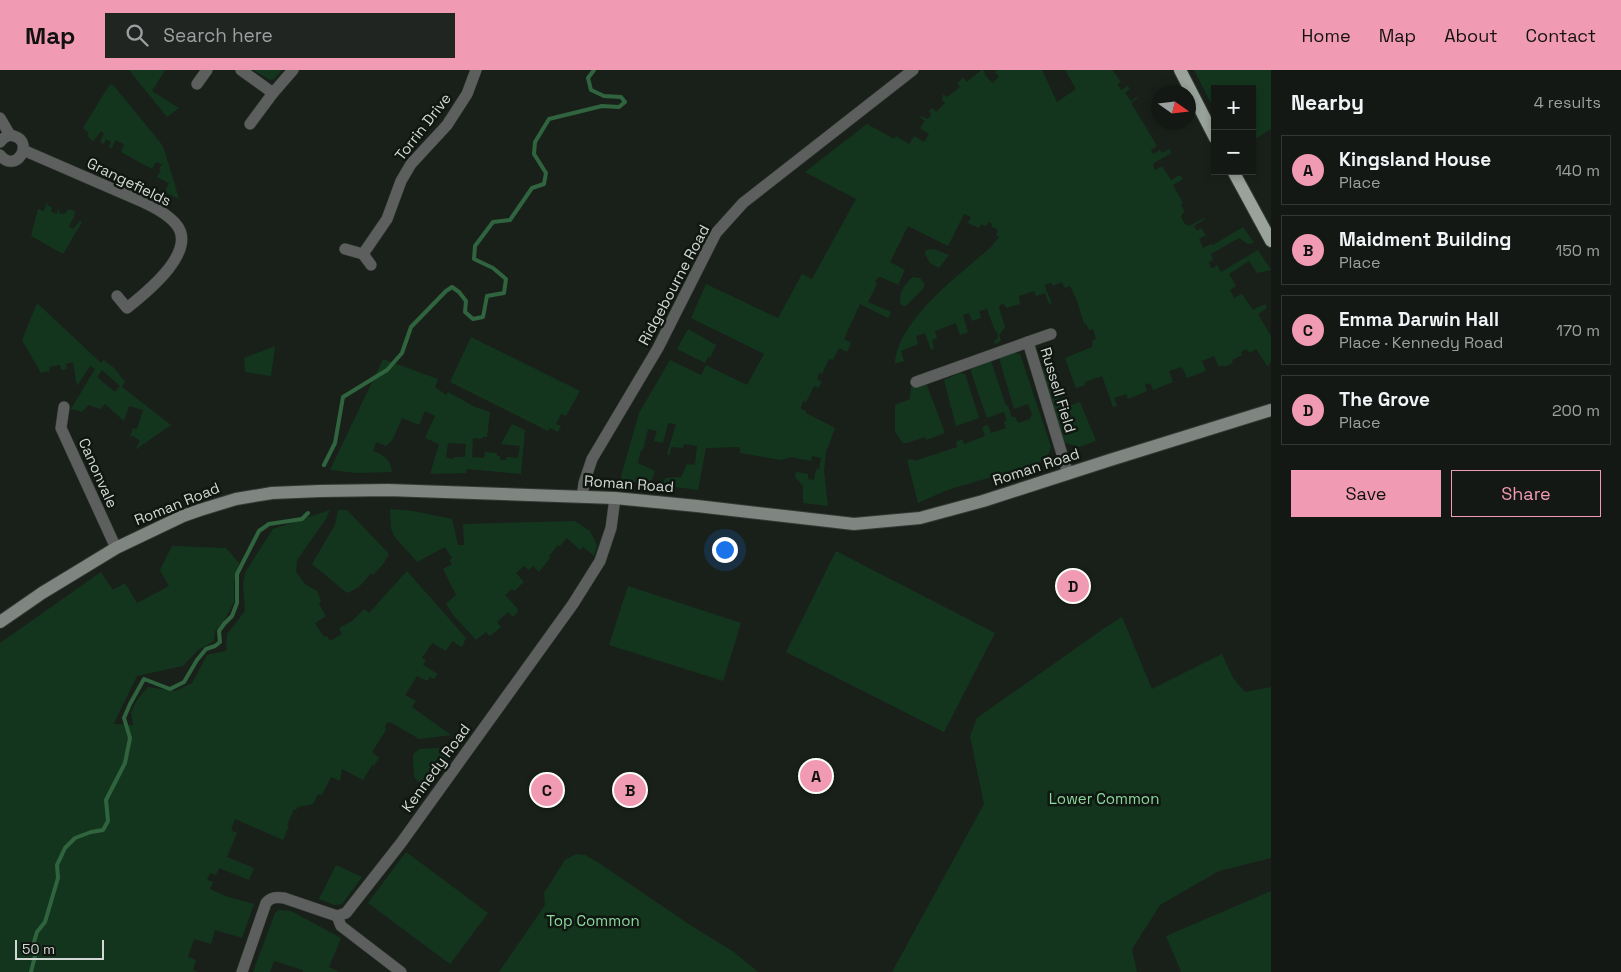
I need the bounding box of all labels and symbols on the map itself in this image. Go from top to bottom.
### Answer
north arrow [1151,85,1196,130]
street label: Torrin Drive [390,89,455,164]
street label: Grangefields [84,153,175,210]
street label: Ridgebourne Road [634,221,713,348]
street label: Russell Field [1036,345,1081,435]
street label: Canonvale [75,435,122,511]
street label: Roman Road [990,444,1082,489]
street label: Roman Road [583,471,675,496]
street label: Roman Road [131,478,222,529]
your location [712,537,738,563]
pin: D [1057,567,1089,605]
street label: Kennedy Road [397,720,474,816]
pin: A [800,757,832,795]
pin: C [531,771,563,809]
pin: B [614,771,646,809]
park label: Lower Common [1049,789,1159,808]
park label: Top Common [546,911,640,930]
scale bar [15,937,104,960]

